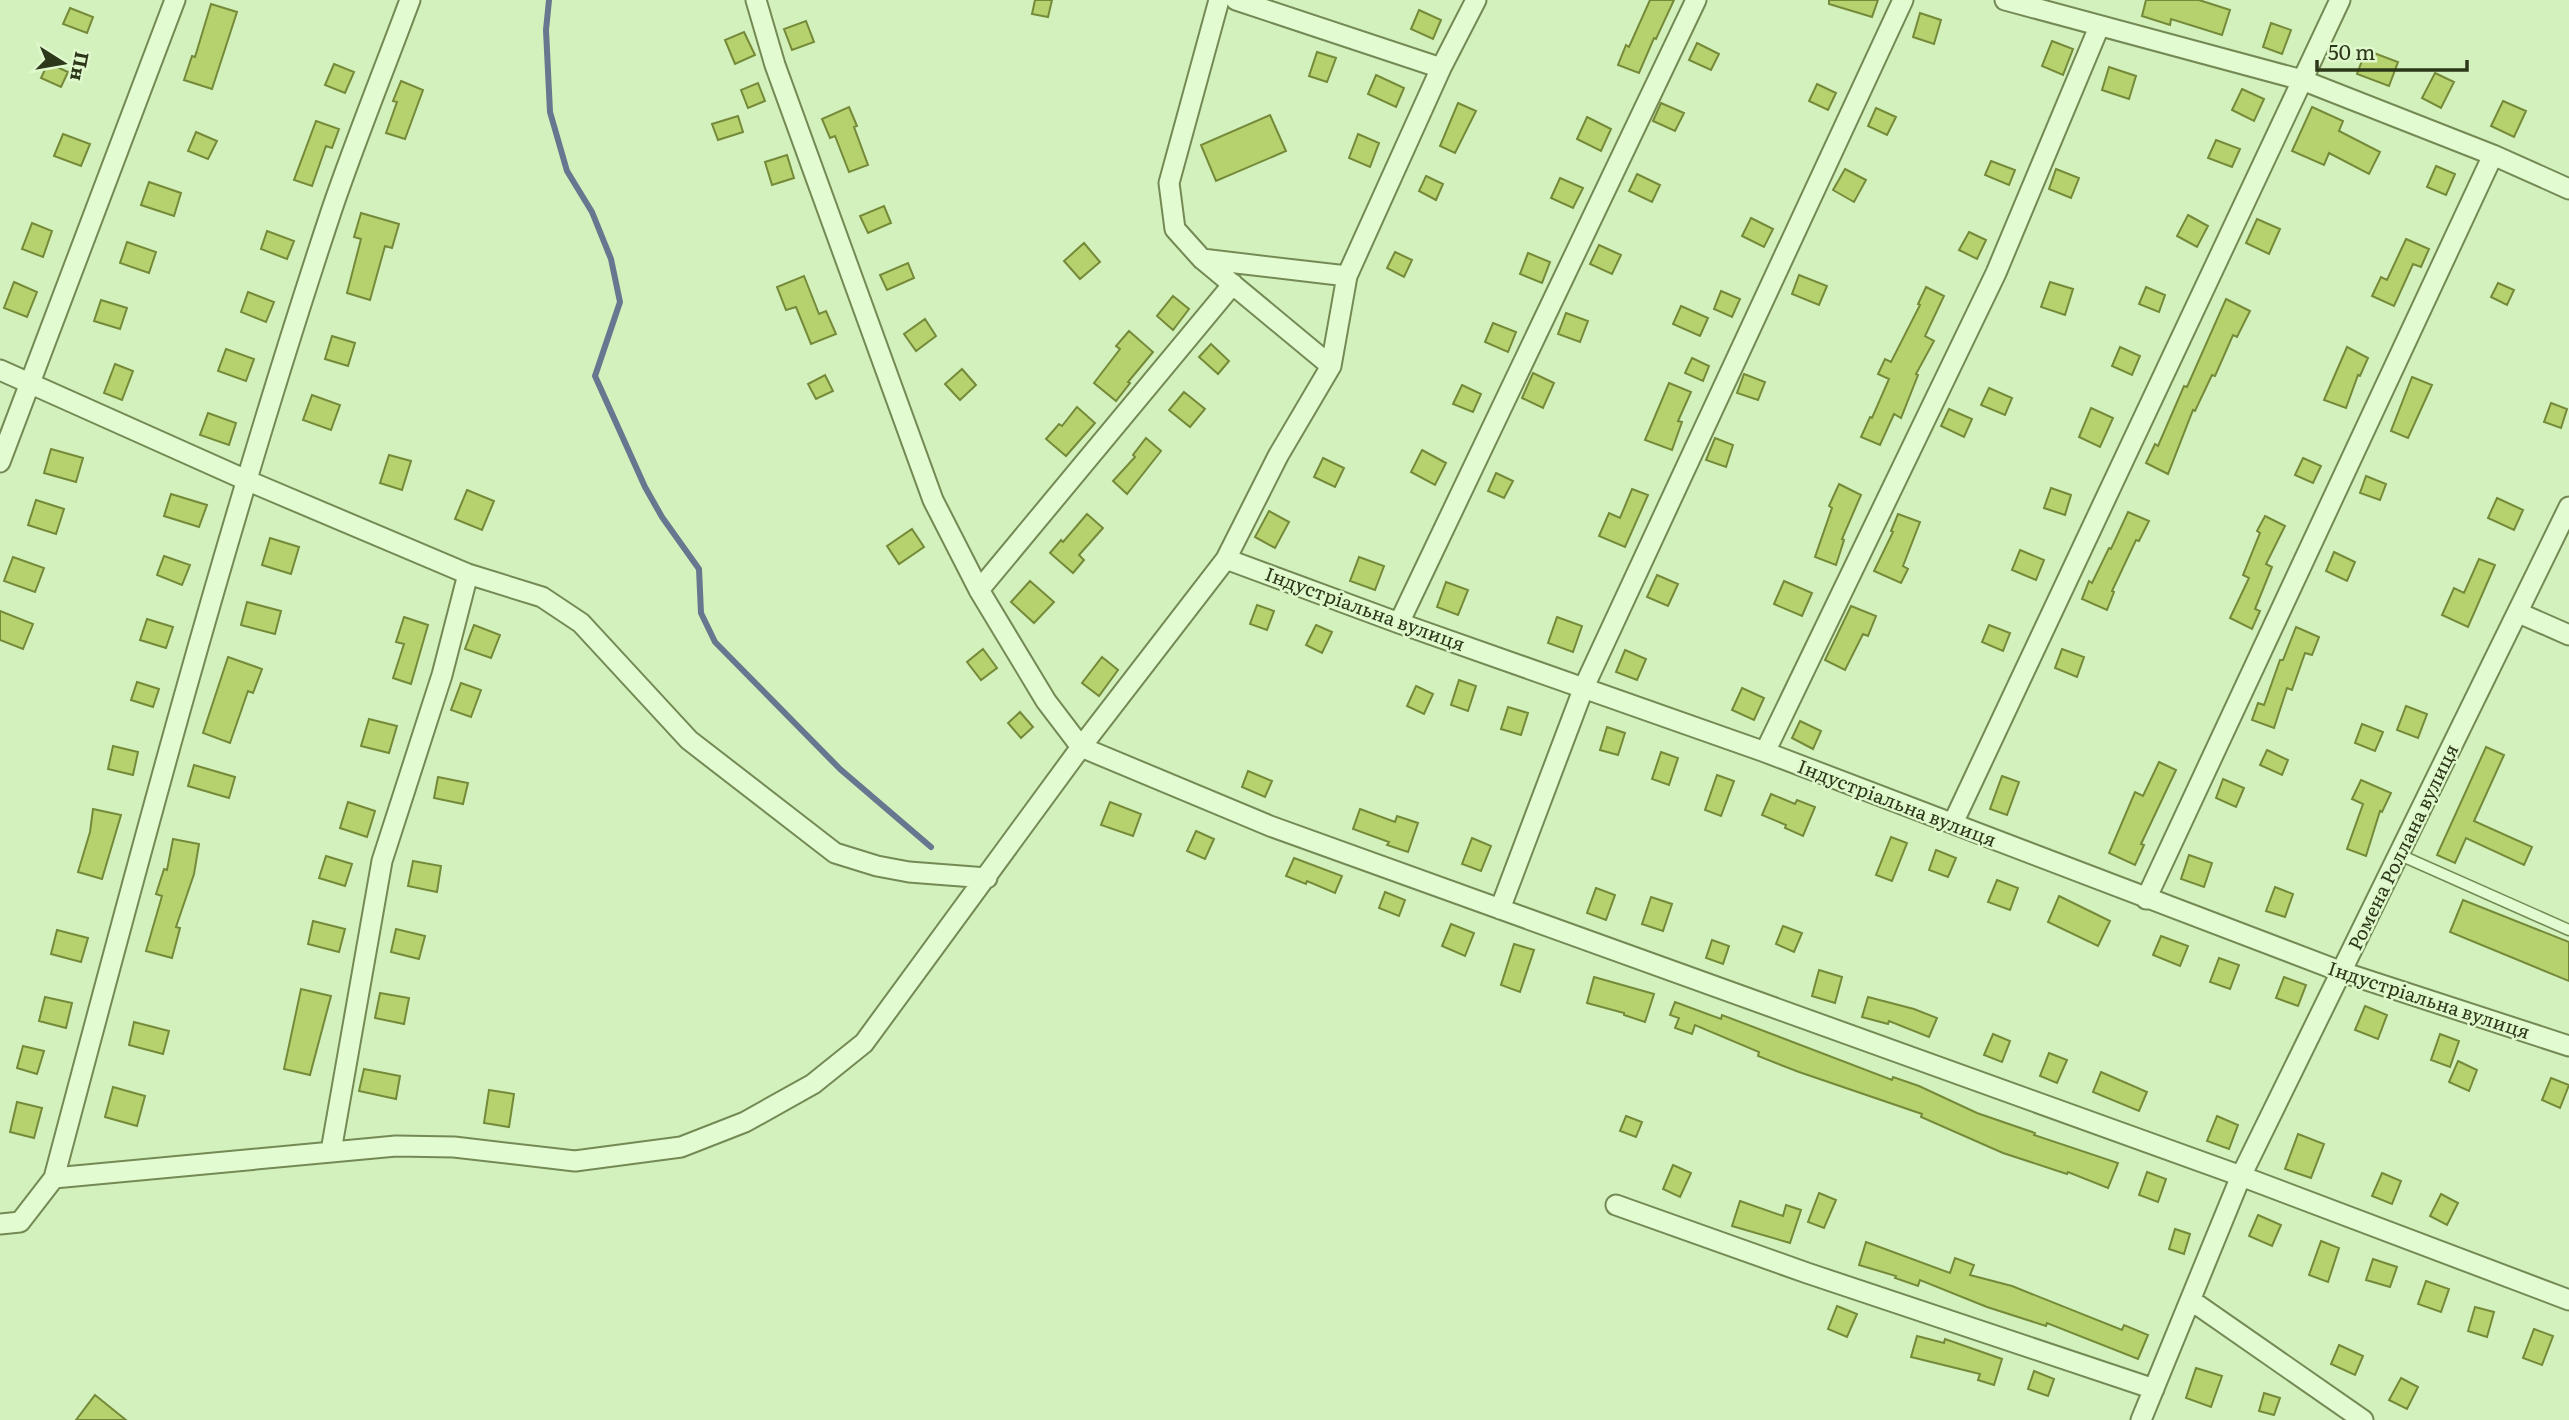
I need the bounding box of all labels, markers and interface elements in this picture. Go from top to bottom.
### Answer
north arrow [28,28,98,98]
scale bar [2317,28,2468,72]
text: 50 m [2328,35,2375,66]
text: Пн [64,49,97,84]
street label: Індустріальна вулиця [1262,559,1469,657]
street label: Ромена Роллана вулиця [2340,739,2464,954]
street label: Індустріальна вулиця [1794,751,2001,853]
street label: Індустріальна вулиця [2325,953,2534,1045]

